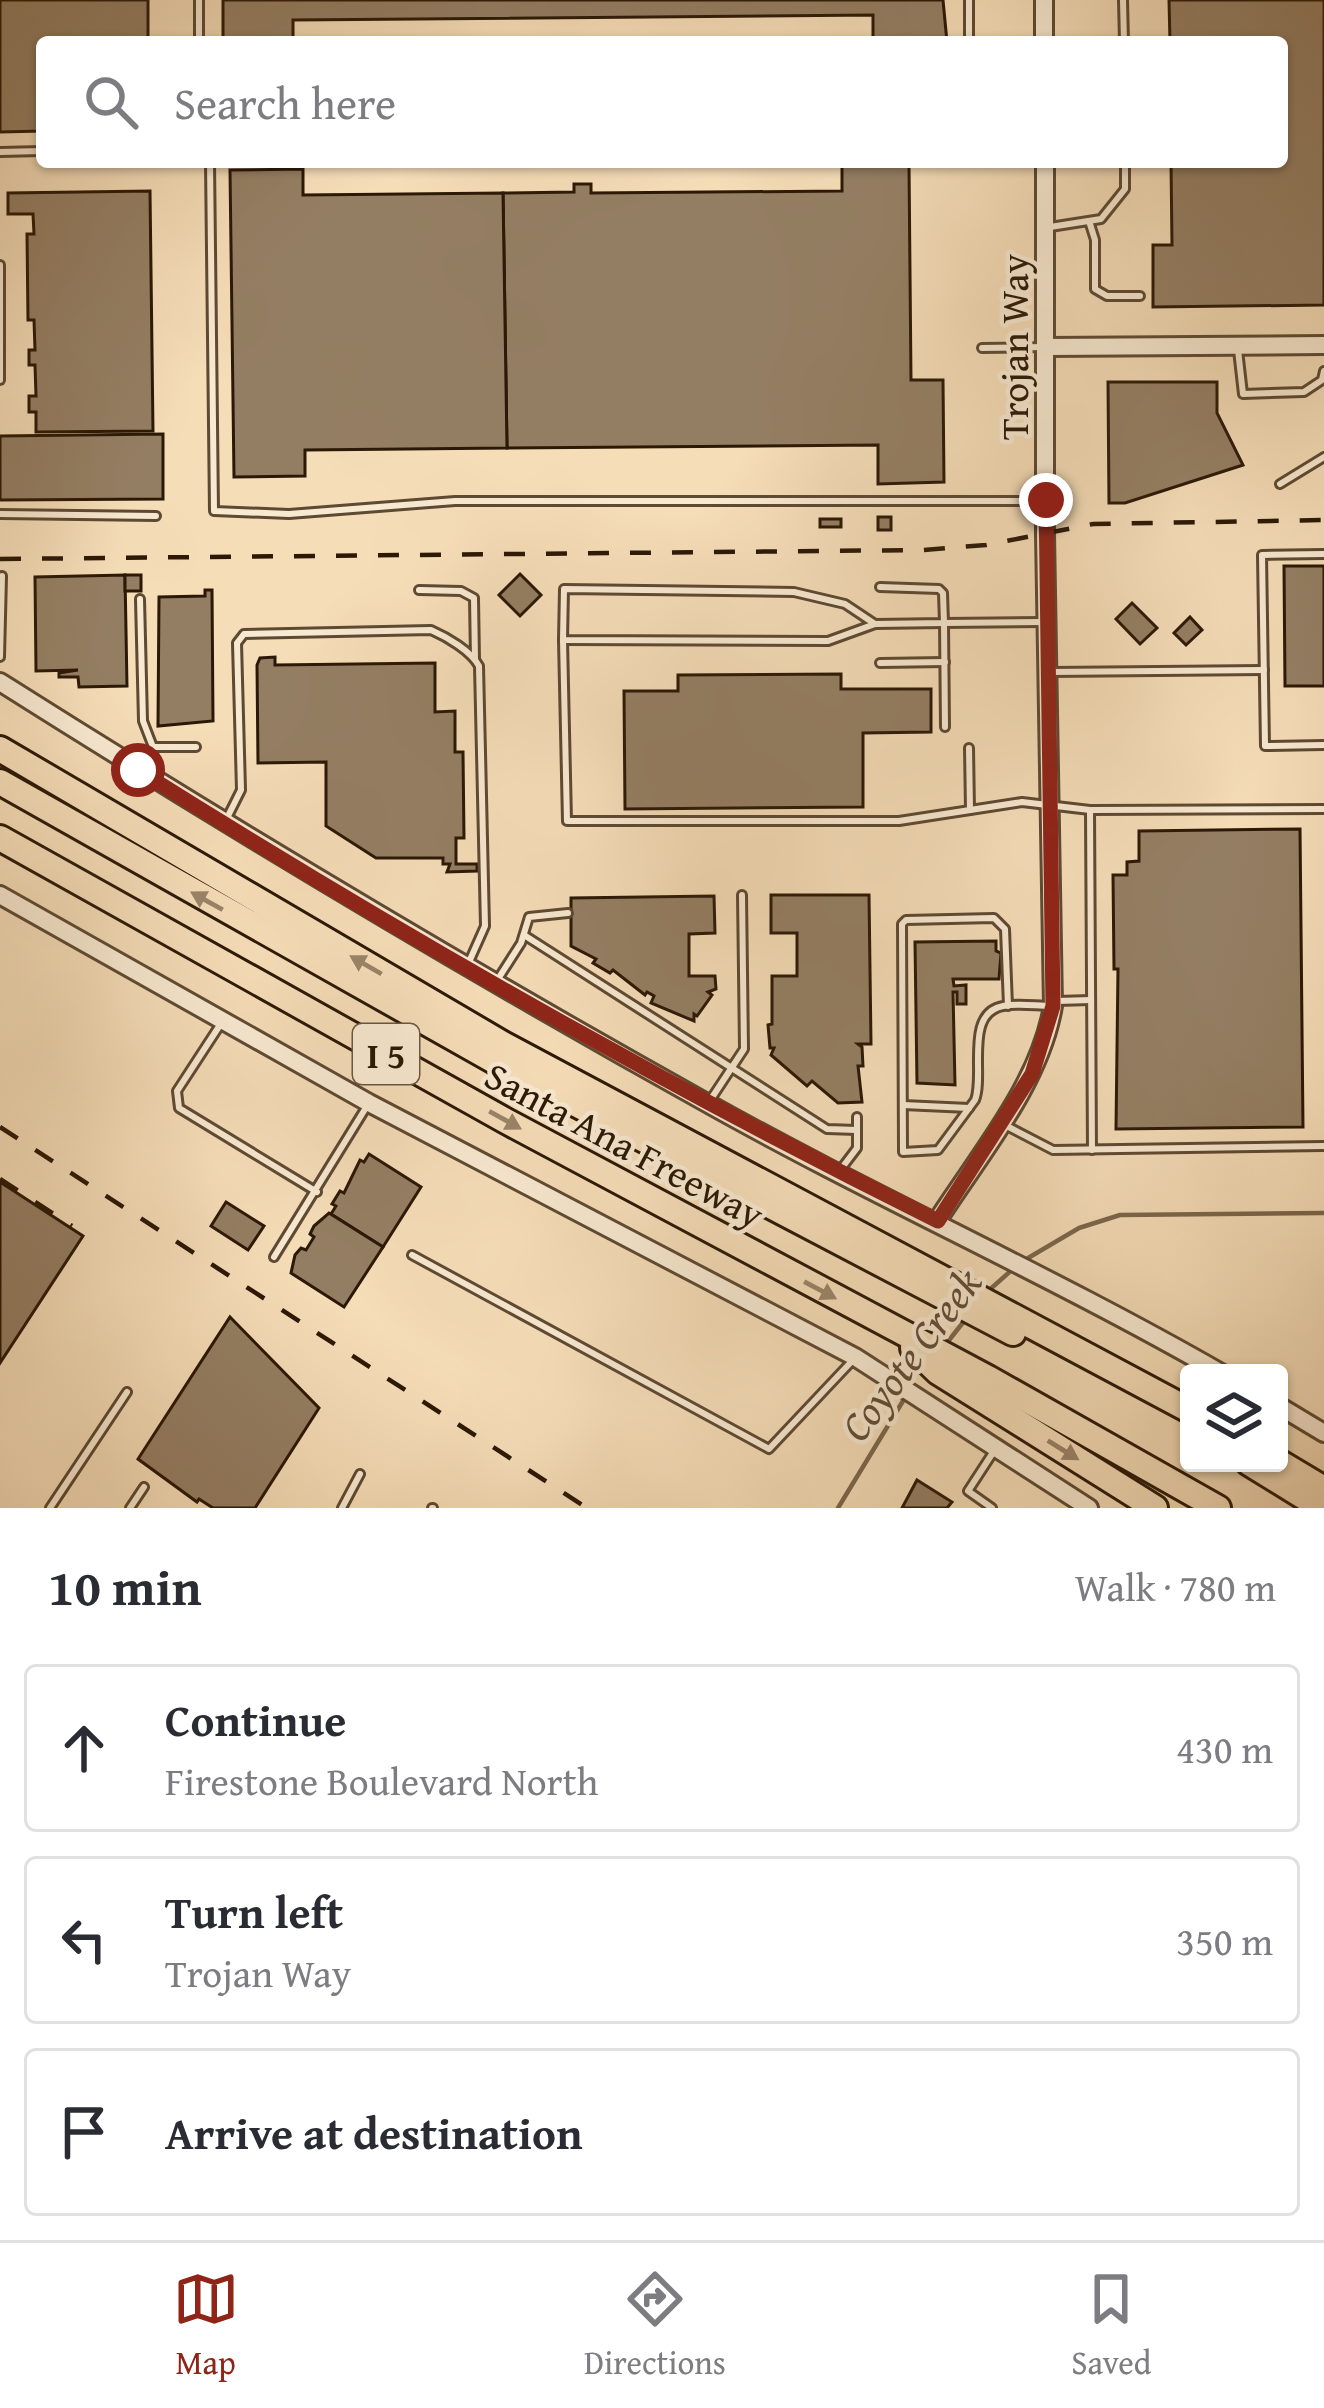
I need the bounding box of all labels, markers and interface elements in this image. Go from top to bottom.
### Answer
search box [36,36,1288,168]
icon: search [78,69,144,135]
text: Search here [174,70,396,135]
street label: Trojan Way [985,253,1042,440]
route end [1019,473,1073,527]
route start [111,743,165,797]
one-way arrow [191,892,224,913]
one-way arrow [349,955,382,976]
road number: I 5 [353,1024,419,1084]
street label: Santa Ana Freeway [475,1046,775,1242]
one-way arrow [488,1109,523,1130]
water label: Coyote Creek [825,1254,996,1453]
one-way arrow [803,1279,838,1300]
map controls [1180,1364,1288,1472]
button: layers [1180,1364,1288,1472]
one-way arrow [1046,1439,1080,1460]
text: 10 min [48,1549,202,1624]
text: Walk · 780 m [1075,1558,1276,1615]
text: Continue [165,1687,346,1752]
icon: ahead [51,1715,117,1781]
text: 430 m [1176,1720,1273,1777]
text: Firestone Boulevard North [165,1752,598,1809]
text: Turn left [165,1879,343,1944]
icon: left [51,1907,117,1973]
text: 350 m [1176,1912,1273,1969]
text: Trojan Way [165,1944,351,2001]
icon: arrive [51,2099,117,2165]
text: Arrive at destination [165,2100,583,2165]
tab: Map [173,2266,239,2386]
tab: Directions [584,2266,726,2386]
tab: Saved [1071,2266,1151,2386]

